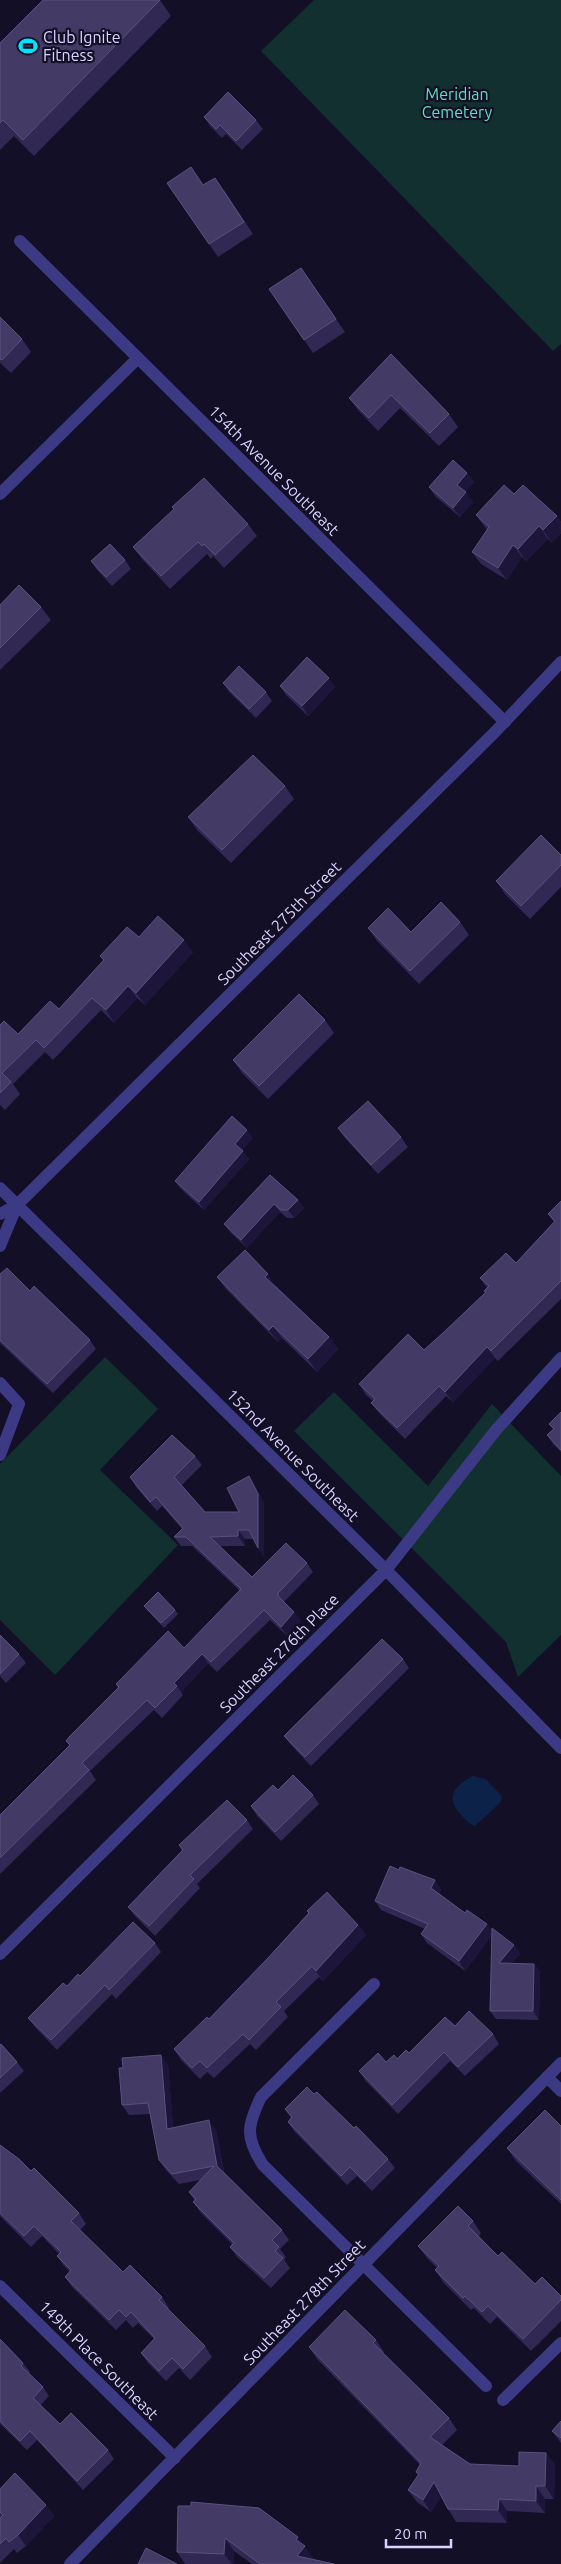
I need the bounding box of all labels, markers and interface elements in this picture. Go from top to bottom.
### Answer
place label: Club Ignite Fitness [43,28,121,64]
sports icon: Club Ignite Fitness [17,35,39,57]
park label: Meridian Cemetery [422,85,493,121]
street label: 154th Avenue Southeast [205,401,343,539]
street label: Southeast 275th Street [214,857,345,988]
street label: 152nd Avenue Southeast [223,1385,363,1525]
street label: Southeast 276th Place [216,1590,342,1716]
street label: Southeast 278th Street [239,2235,369,2368]
street label: 149th Place Southeast [36,2297,163,2424]
scale bar [386,2516,451,2548]
text: 20 m [394,2525,427,2542]

